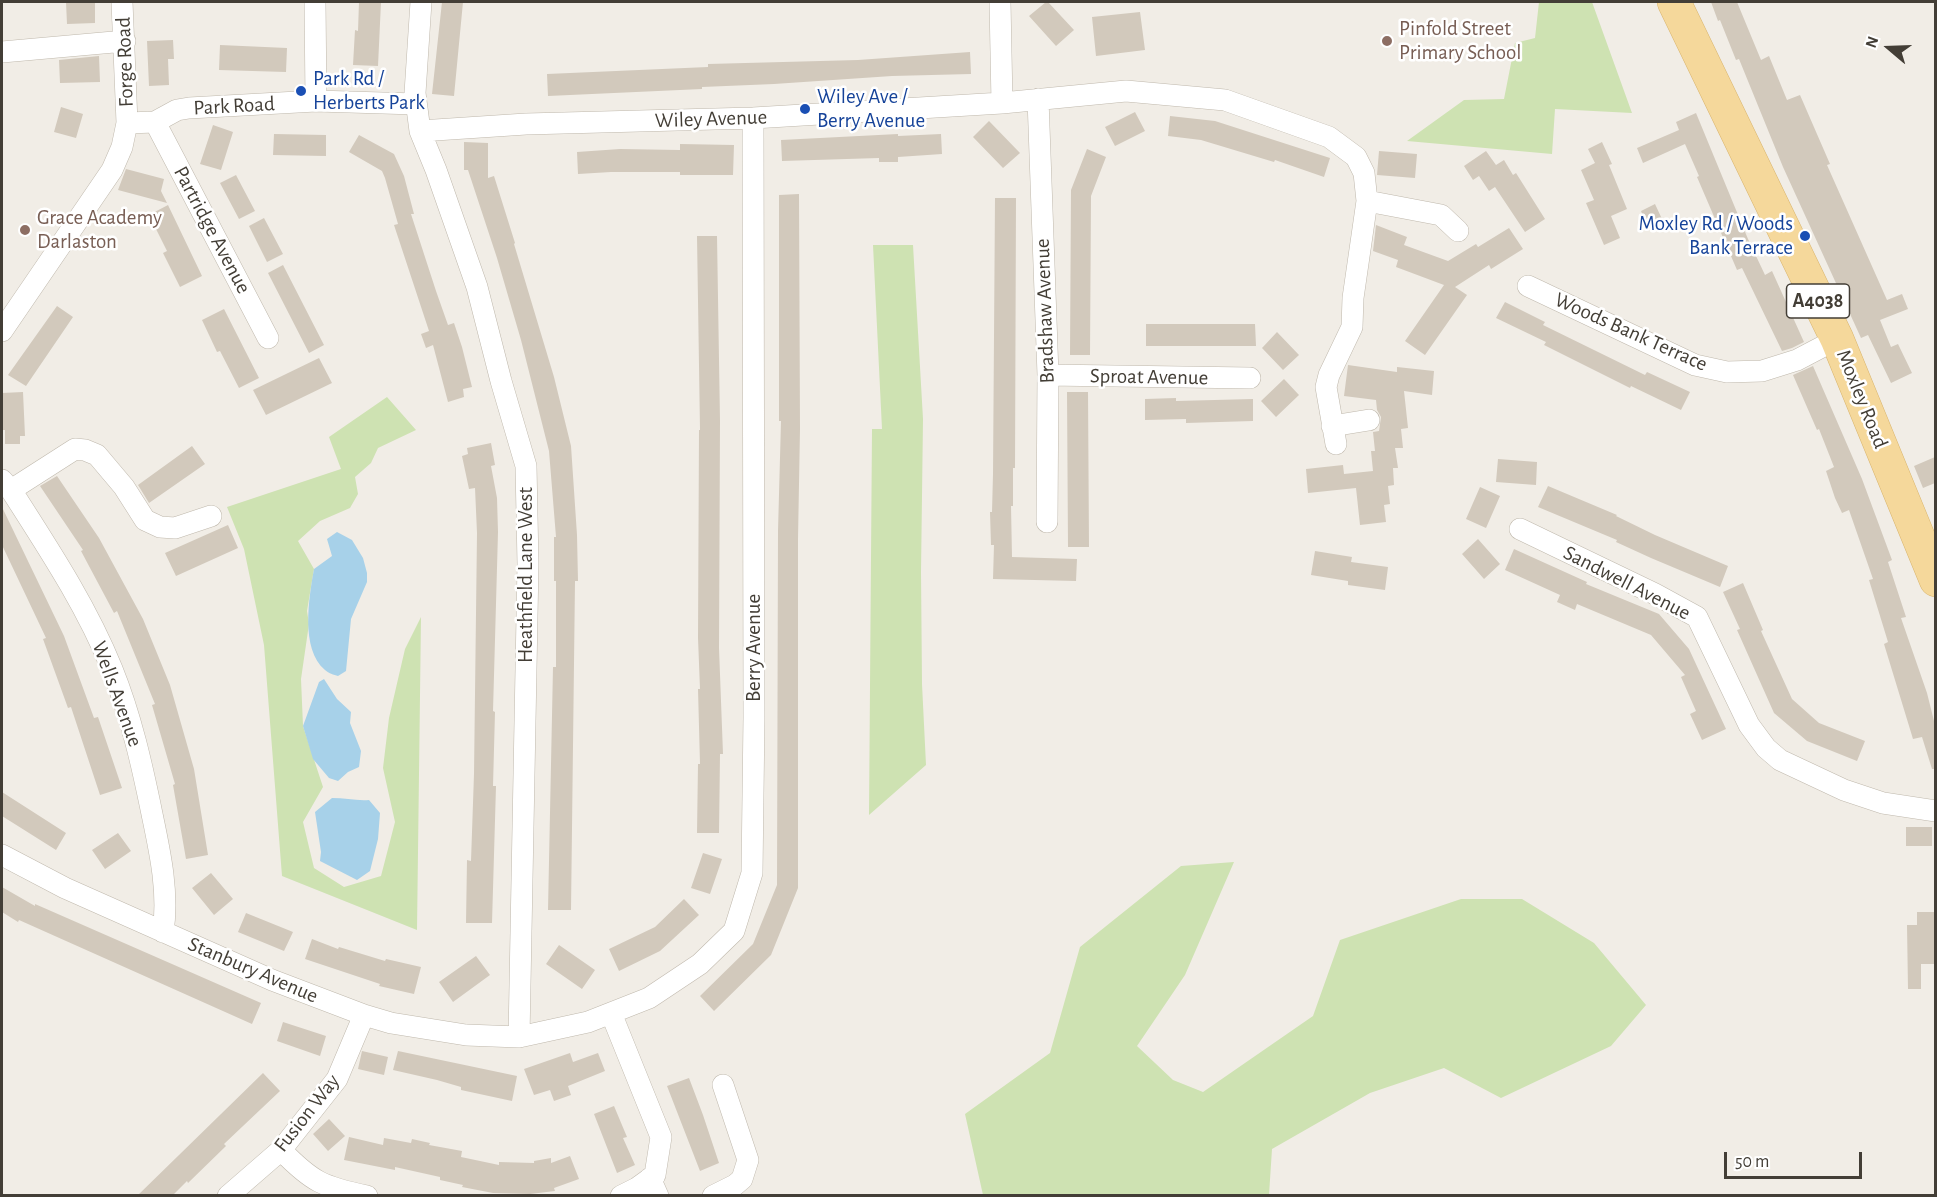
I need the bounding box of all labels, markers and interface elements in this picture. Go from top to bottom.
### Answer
street label: Forge Road [111,16,139,108]
place label: Pinfold Street Primary School [1399,16,1522,66]
north arrow [1859,18,1919,78]
marker: Pinfold Street Primary School [1380,34,1394,48]
text: N [1863,34,1881,50]
place label: Park Rd / Herberts Park [313,66,425,116]
marker: Park Rd / Herberts Park [294,84,308,98]
place label: Wiley Ave / Berry Avenue [817,84,925,134]
street label: Park Road [193,91,275,121]
marker: Wiley Ave / Berry Avenue [798,102,812,116]
street label: Wiley Avenue [654,104,768,134]
street label: Partridge Avenue [168,162,256,298]
place label: Grace Academy Darlaston [37,205,162,255]
place label: Moxley Rd / Woods Bank Terrace [1639,211,1793,261]
marker: Grace Academy Darlaston [18,223,32,237]
marker: Moxley Rd / Woods Bank Terrace [1798,229,1812,243]
street label: Bradshaw Avenue [1030,238,1060,384]
road number: A4038 [1786,284,1850,318]
street label: Woods Bank Terrace [1551,287,1711,377]
street label: Moxley Road [1831,346,1893,452]
street label: Sproat Avenue [1090,363,1208,391]
street label: Heathfield Lane West [513,487,539,663]
street label: Sandwell Avenue [1559,540,1695,626]
street label: Berry Avenue [741,594,767,702]
street label: Wells Avenue [86,638,148,750]
street label: Stanbury Avenue [184,931,322,1009]
street label: Fusion Way [269,1069,345,1157]
scale bar [1727,1140,1865,1178]
text: 50 m [1735,1153,1769,1171]

